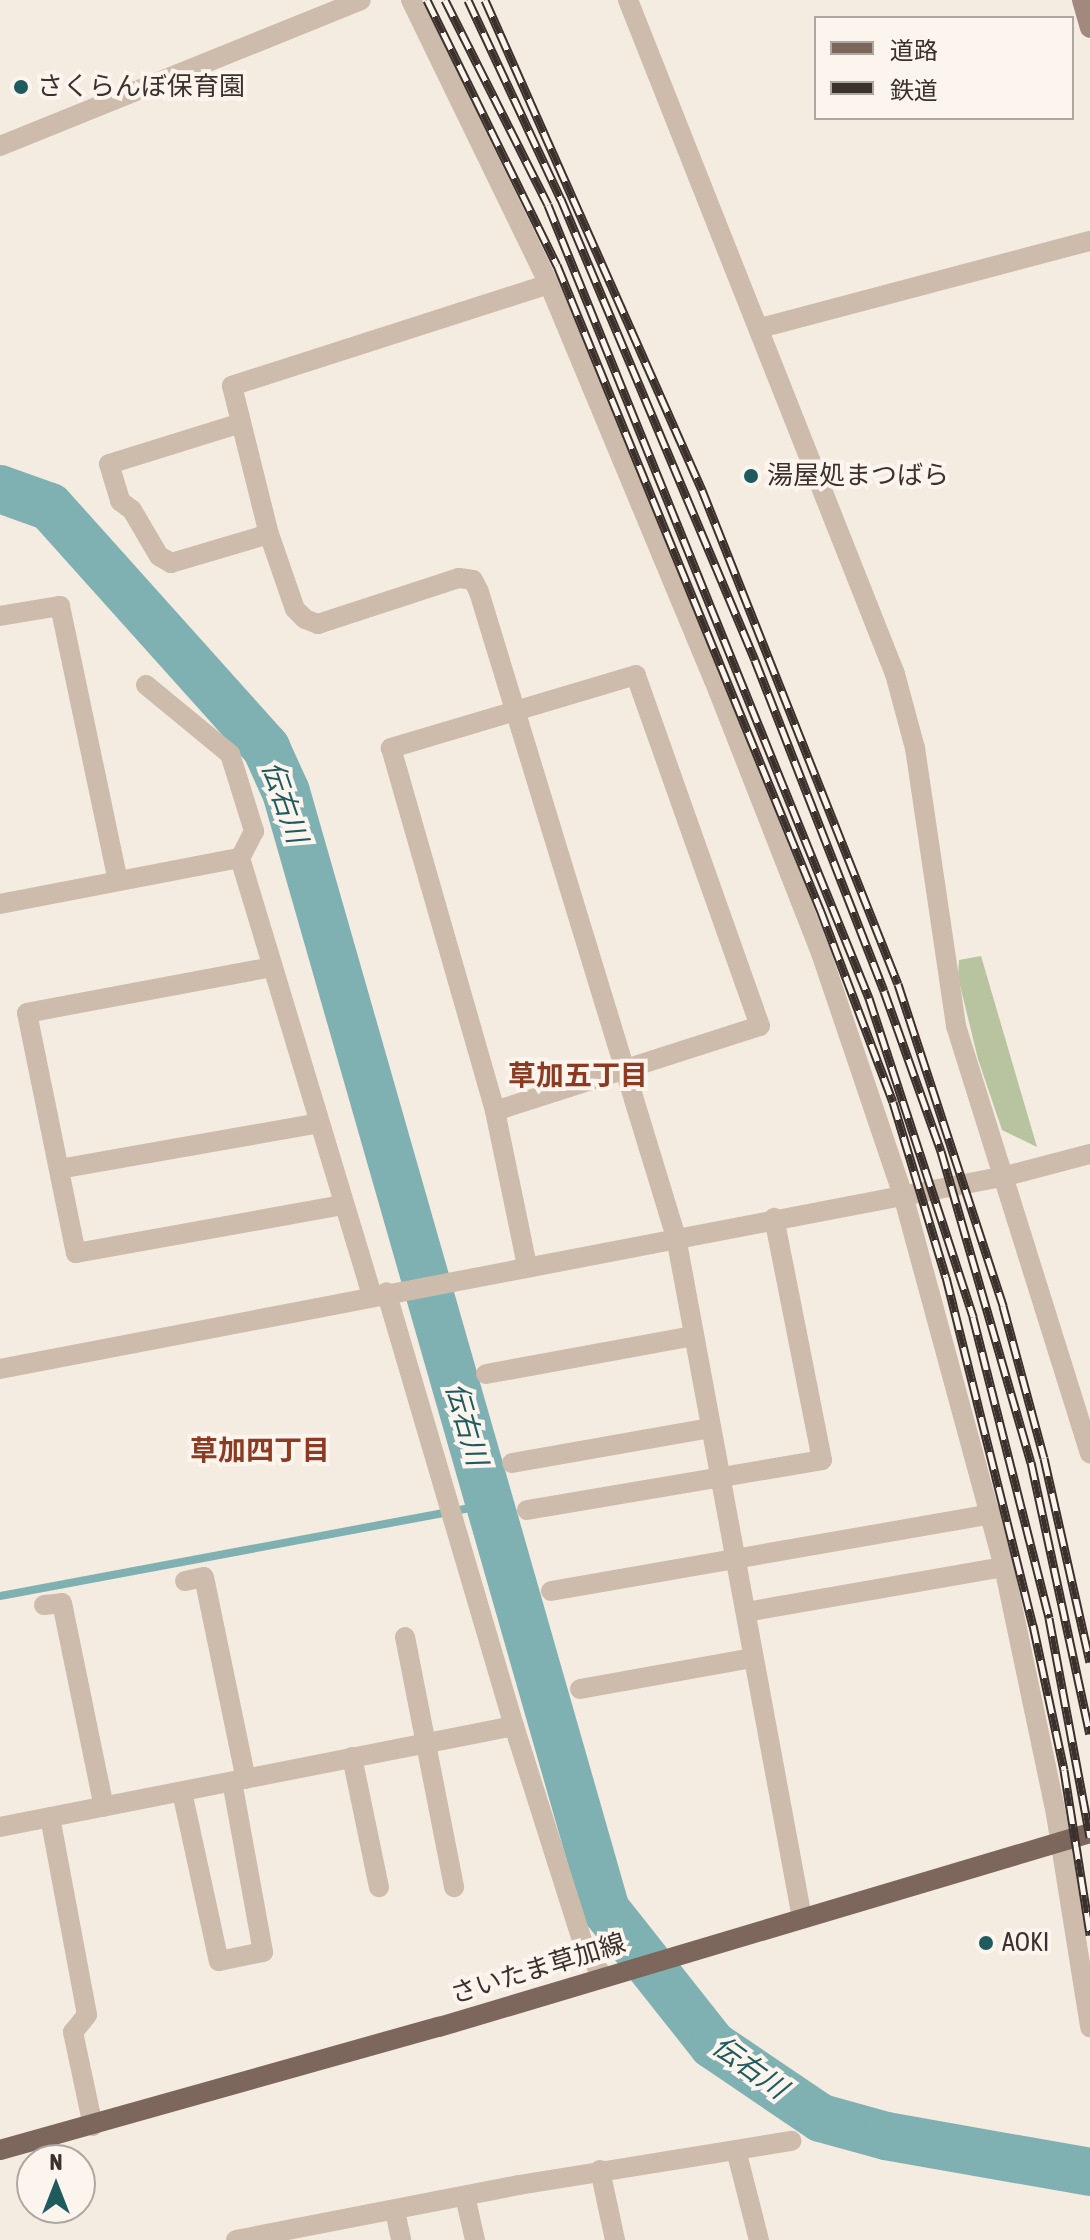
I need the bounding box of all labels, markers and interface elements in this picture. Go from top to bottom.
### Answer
legend [814,16,1074,120]
text: 道路 [890,37,938,64]
place label: さくらんぼ保育園 [37,71,245,103]
text: 鉄道 [890,77,938,104]
marker: さくらんぼ保育園 [12,78,30,96]
place label: 湯屋処まつばら [767,460,949,492]
marker: 湯屋処まつばら [742,467,760,485]
water label: 伝右川 [255,757,315,847]
district label: 草加五丁目 [508,1058,648,1092]
water label: 伝右川 [439,1379,495,1469]
district label: 草加四丁目 [190,1433,330,1467]
street label: さいたま草加線 [446,1927,630,2011]
place label: AOKI [1002,1927,1049,1959]
marker: AOKI [977,1934,995,1952]
water label: 伝右川 [706,2029,794,2105]
north arrow [16,2144,96,2224]
text: N [50,2149,62,2175]

